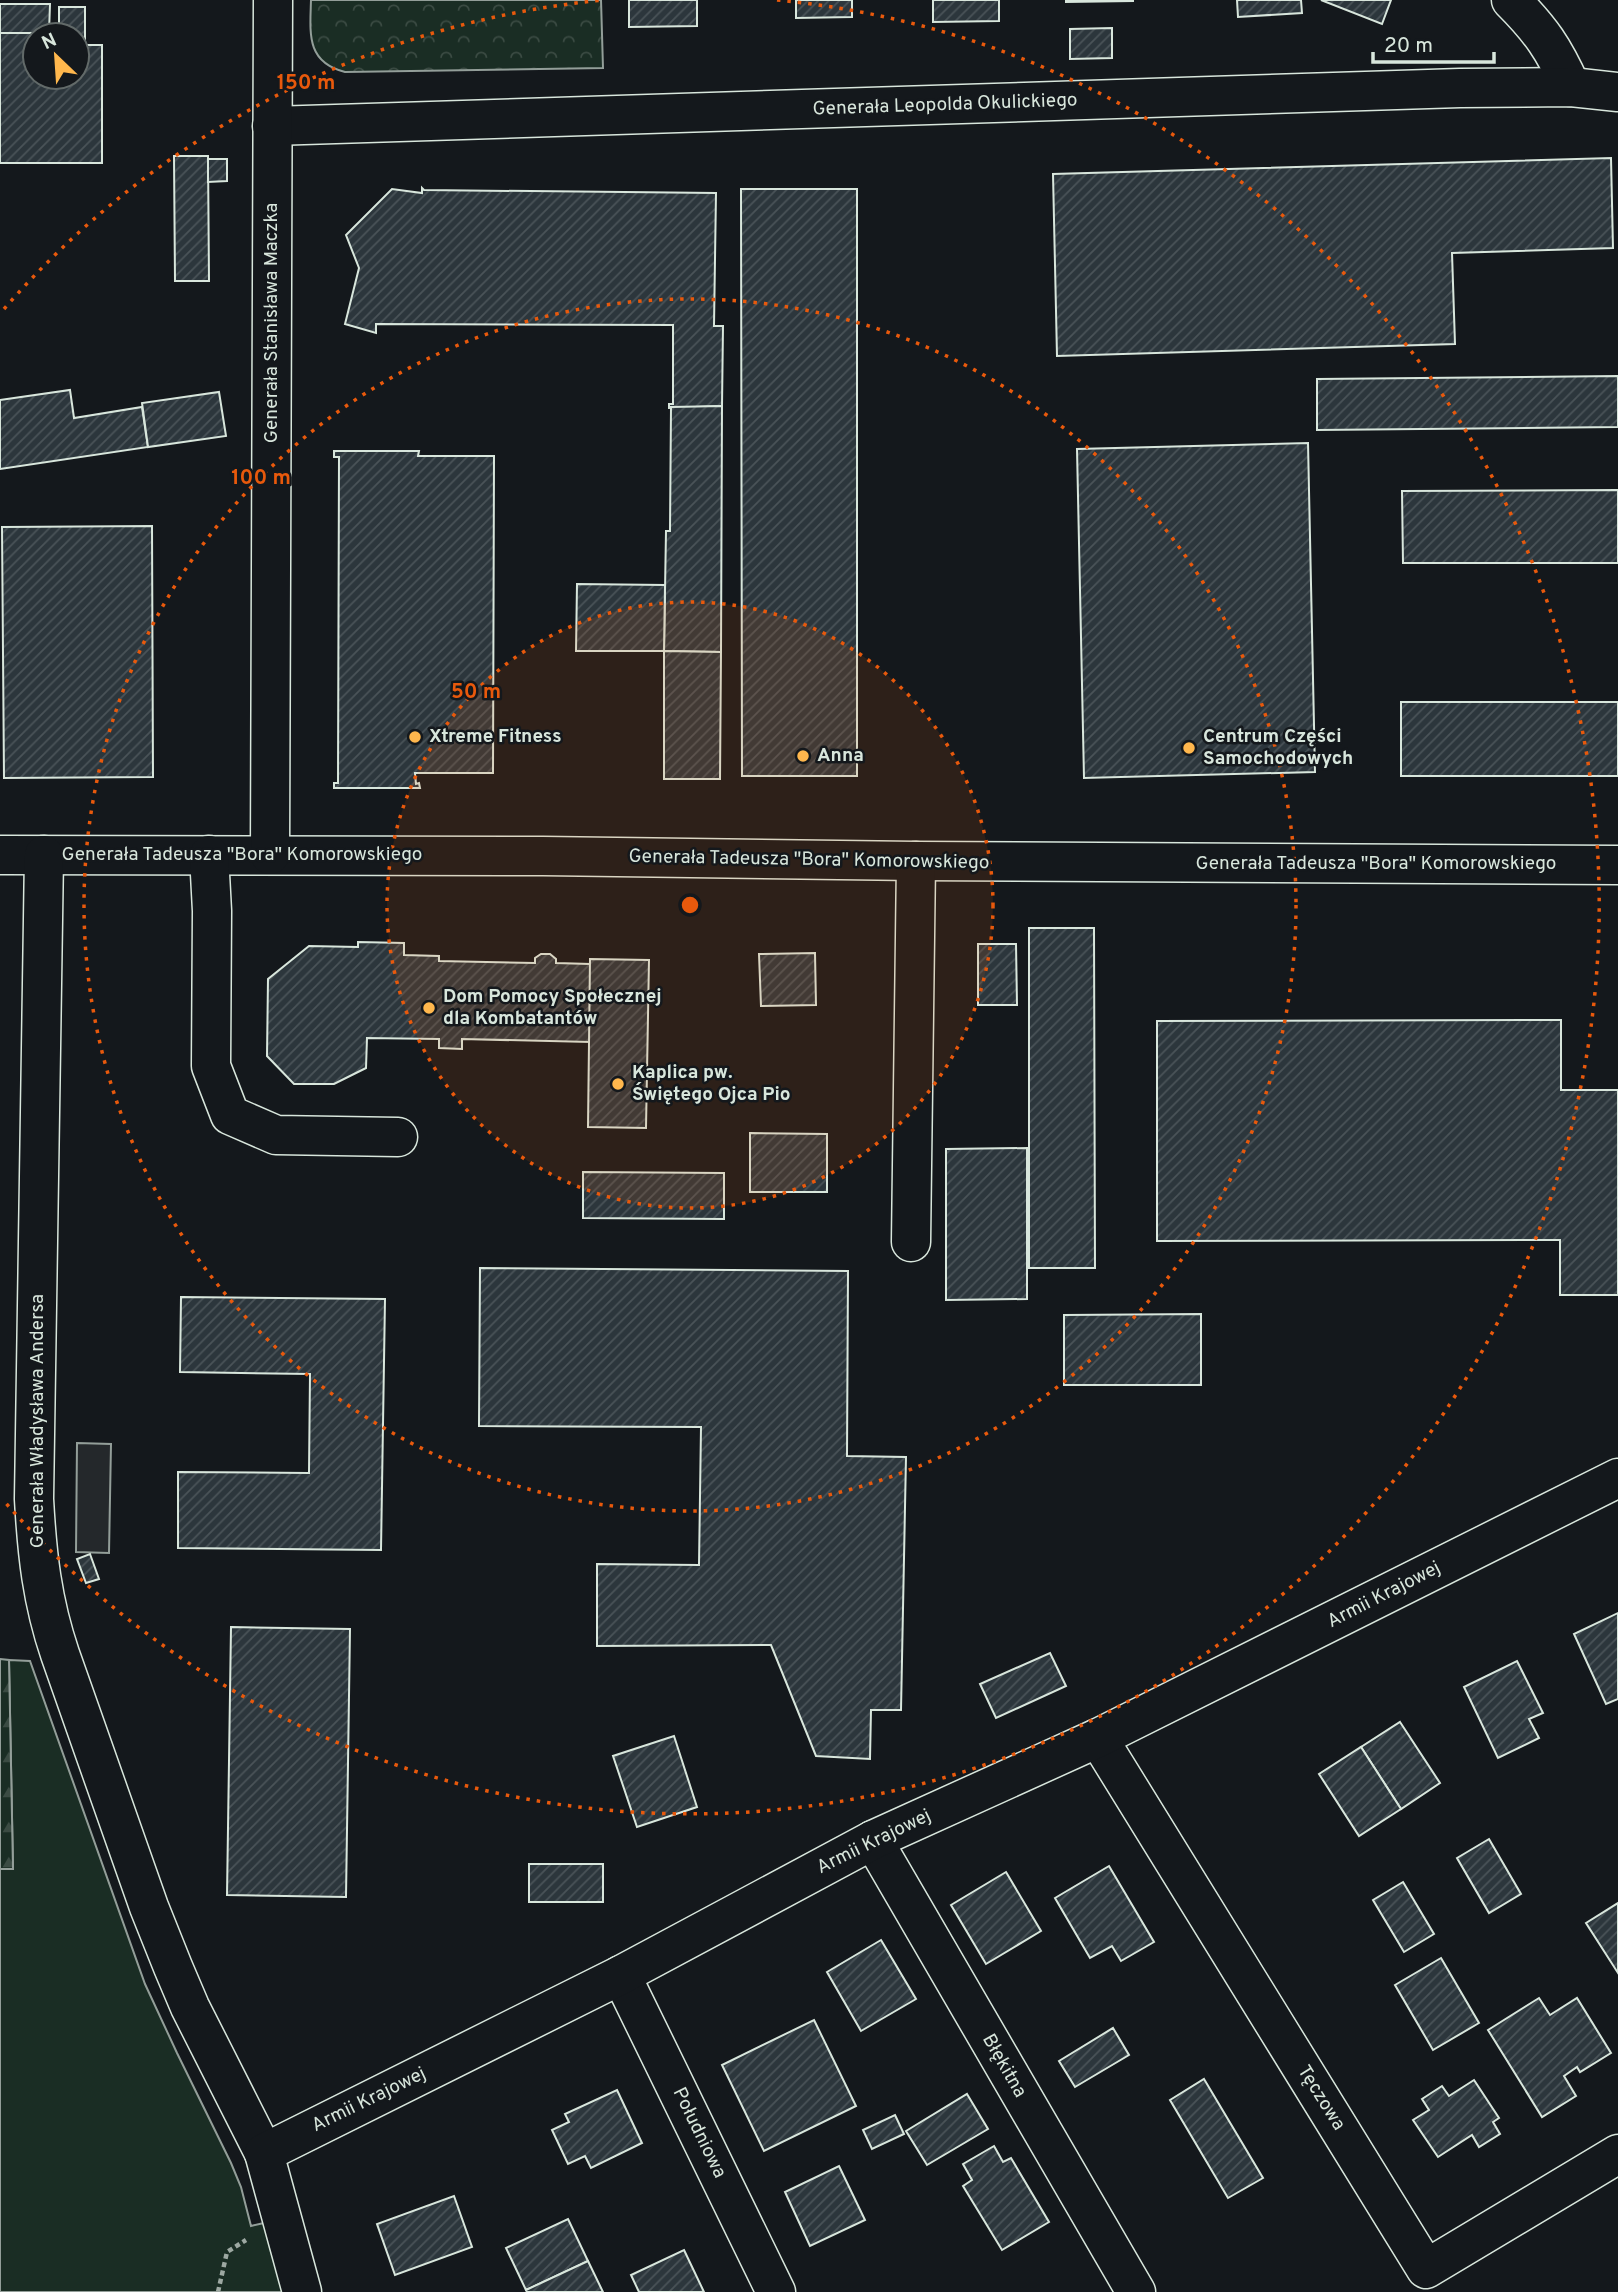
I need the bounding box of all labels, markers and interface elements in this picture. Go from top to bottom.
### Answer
north arrow [21,21,91,91]
scale bar [1373,21,1494,65]
text: N [38,29,61,56]
text: 20 m [1384,33,1433,60]
text: 150 m [277,70,335,97]
street label: Generała Leopolda Okulickiego [812,88,1078,122]
street label: Generała Stanisława Maczka [260,203,284,443]
text: 100 m [231,465,291,492]
text: 50 m [451,679,501,706]
place label: Xtreme Fitness [429,725,562,749]
place label: Centrum Części Samochodowych [1203,725,1353,771]
marker: Xtreme Fitness [407,729,423,745]
marker: Centrum Części Samochodowych [1181,740,1197,756]
place label: Anna [817,744,864,768]
marker: Anna [795,748,811,764]
street label: Generała Tadeusza "Bora" Komorowskiego [62,843,422,867]
street label: Generała Tadeusza "Bora" Komorowskiego [628,845,990,875]
street label: Generała Tadeusza "Bora" Komorowskiego [1196,852,1556,876]
centre of rings [678,893,702,917]
place label: Dom Pomocy Społecznej dla Kombatantów [443,985,662,1031]
marker: Dom Pomocy Społecznej dla Kombatantów [421,1000,437,1016]
place label: Kaplica pw. Świętego Ojca Pio [632,1061,791,1107]
marker: Kaplica pw. Świętego Ojca Pio [610,1076,626,1092]
street label: Generała Władysława Andersa [26,1294,50,1548]
street label: Armii Krajowej [1323,1556,1445,1634]
street label: Armii Krajowej [813,1804,935,1880]
street label: Błękitna [976,2030,1032,2102]
street label: Tęczowa [1292,2061,1350,2135]
street label: Armii Krajowej [308,2062,430,2138]
street label: Południowa [667,2084,731,2182]

